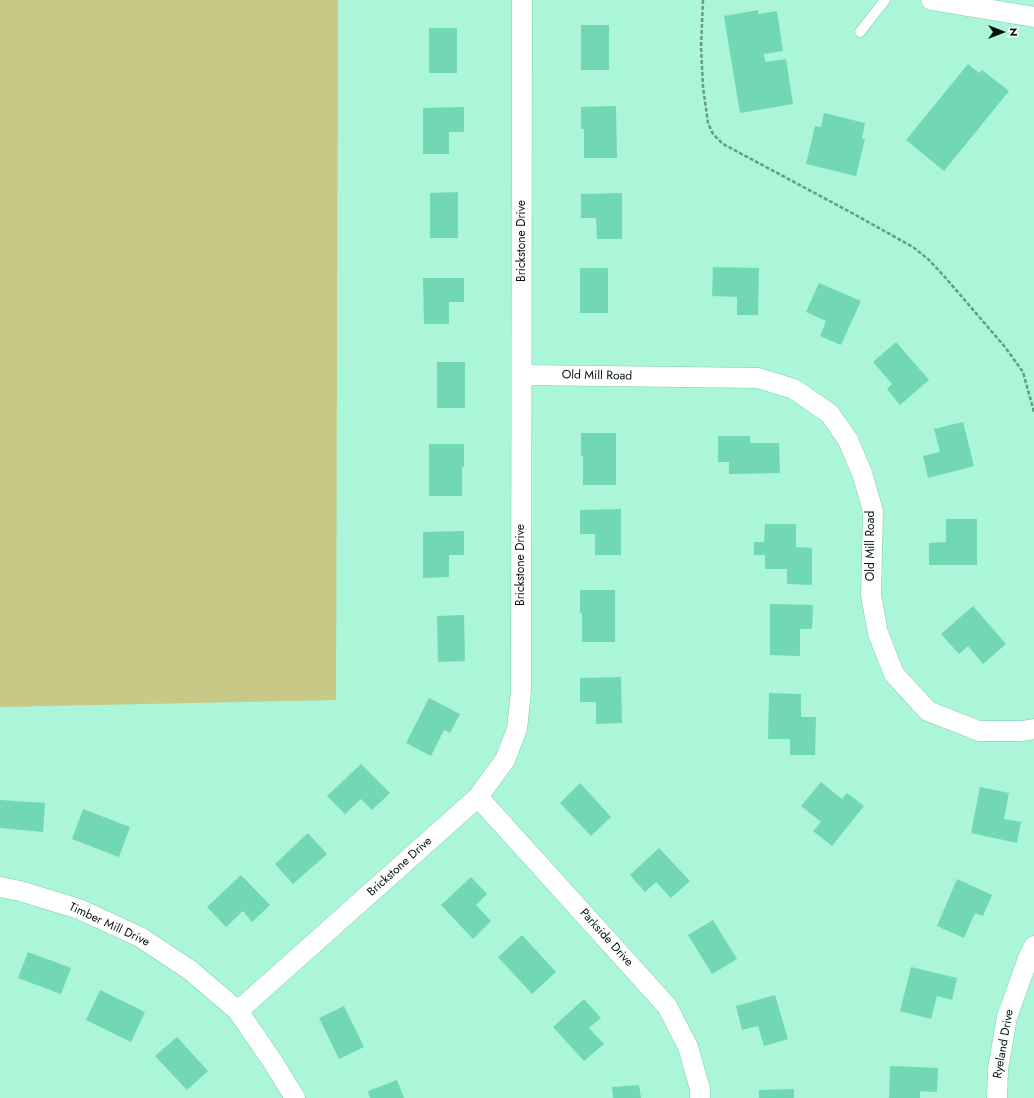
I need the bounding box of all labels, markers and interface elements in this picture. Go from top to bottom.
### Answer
north arrow [982,12,1022,52]
text: N [1006,28,1022,36]
street label: Brickstone Drive [515,200,529,282]
street label: Old Mill Road [562,368,632,384]
street label: Old Mill Road [864,511,878,581]
street label: Brickstone Drive [514,524,528,606]
street label: Brickstone Drive [365,834,435,900]
street label: Timber Mill Drive [66,900,152,950]
street label: Parkside Drive [576,906,636,970]
street label: Ryeland Drive [991,1008,1017,1080]

